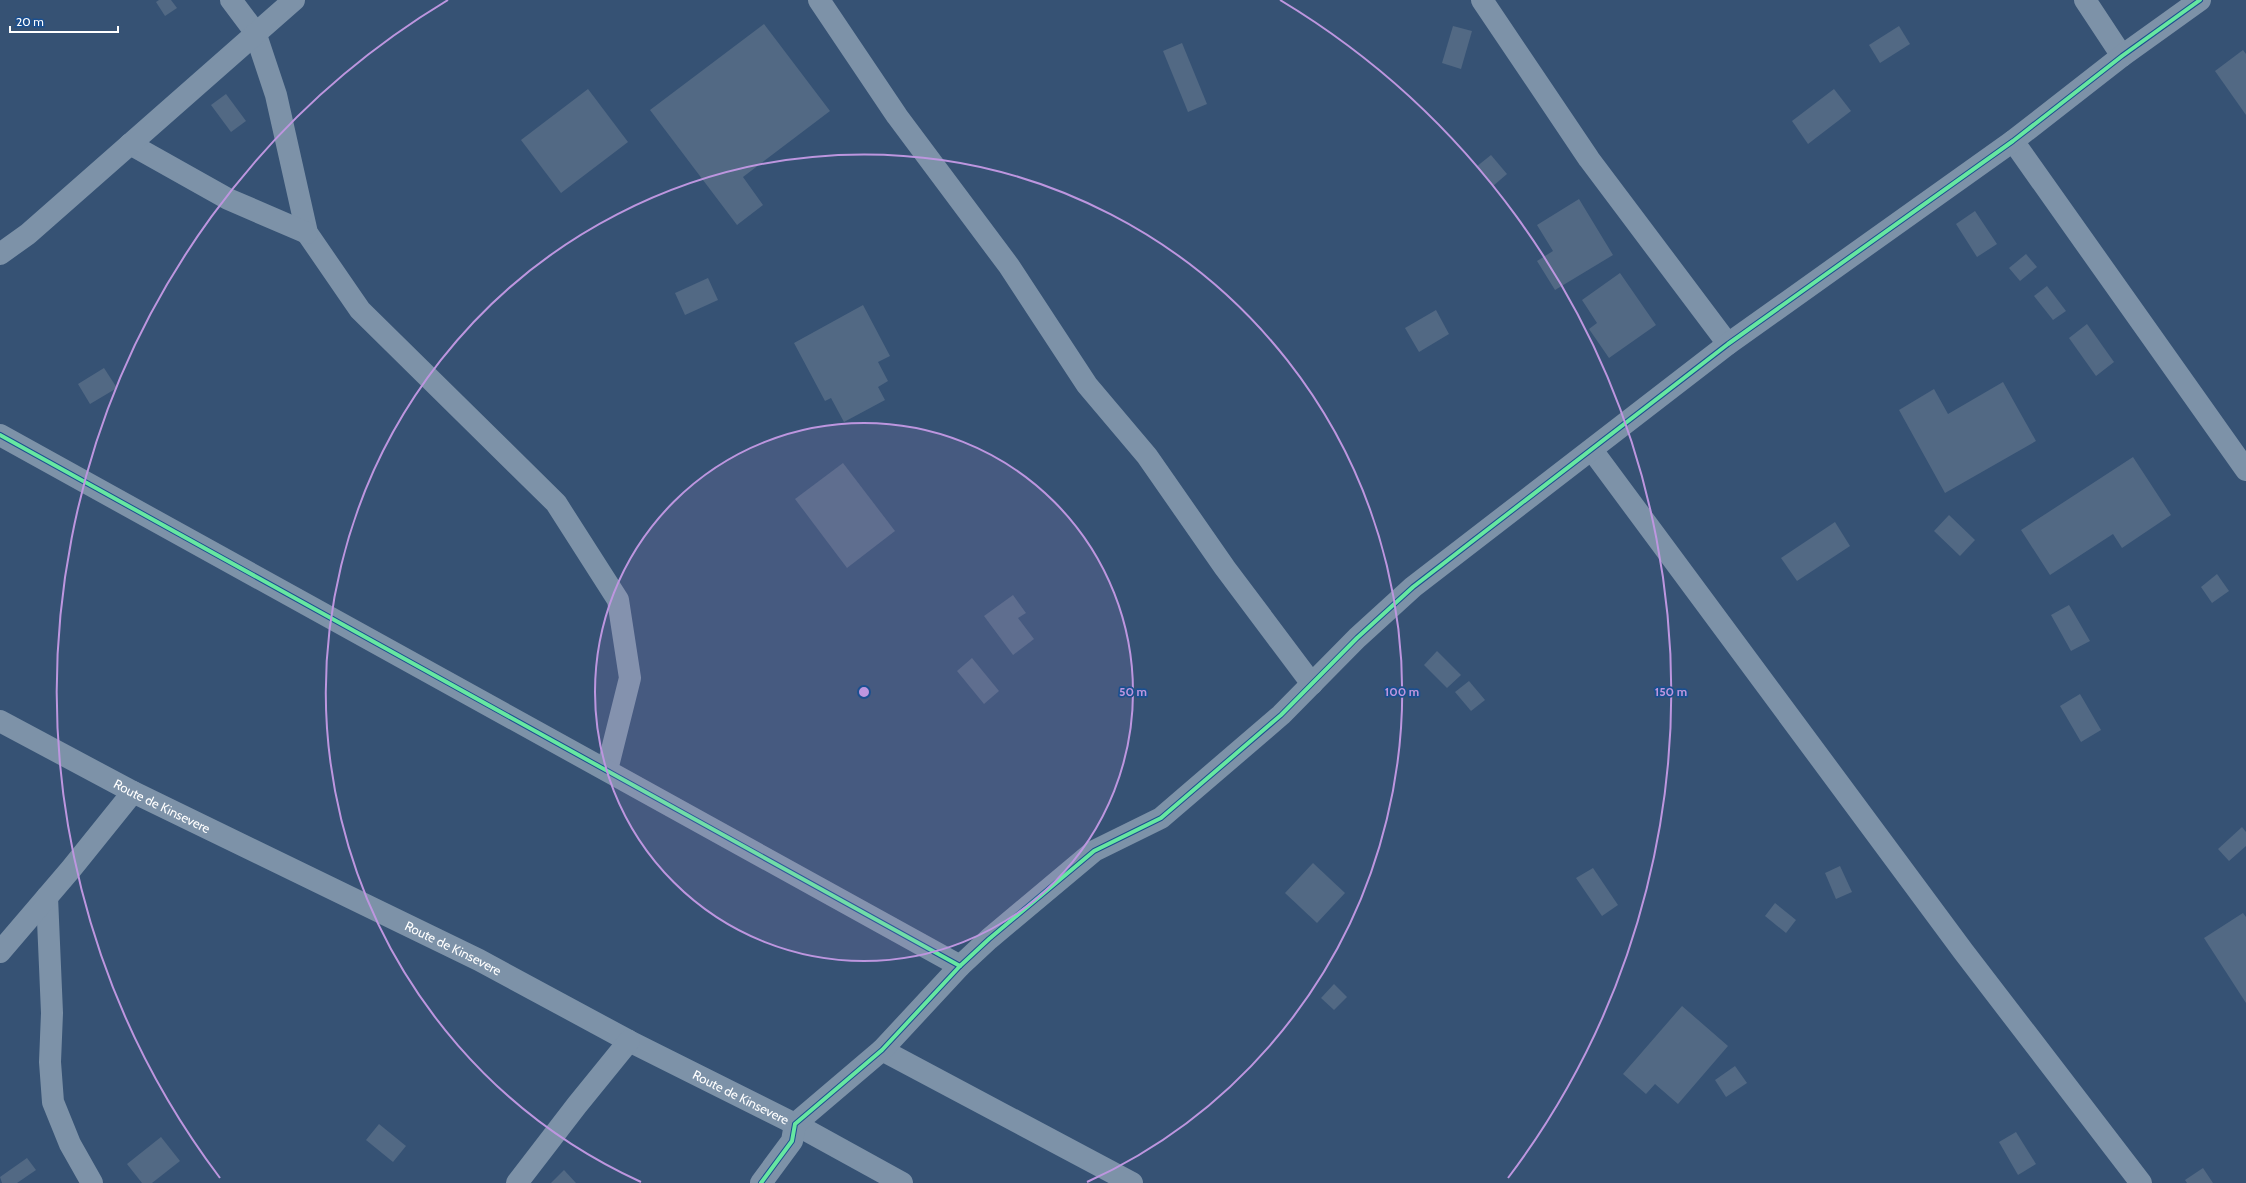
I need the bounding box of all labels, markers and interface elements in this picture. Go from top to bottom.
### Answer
scale bar [10,8,118,34]
text: 20 m [16,14,44,29]
text: 50 m [1119,684,1147,699]
text: 100 m [1385,684,1419,699]
text: 150 m [1655,684,1687,699]
centre of rings [857,685,871,699]
street label: Route de Kinsevere [111,775,213,836]
street label: Route de Kinsevere [402,917,505,979]
street label: Route de Kinsevere [690,1066,792,1128]

